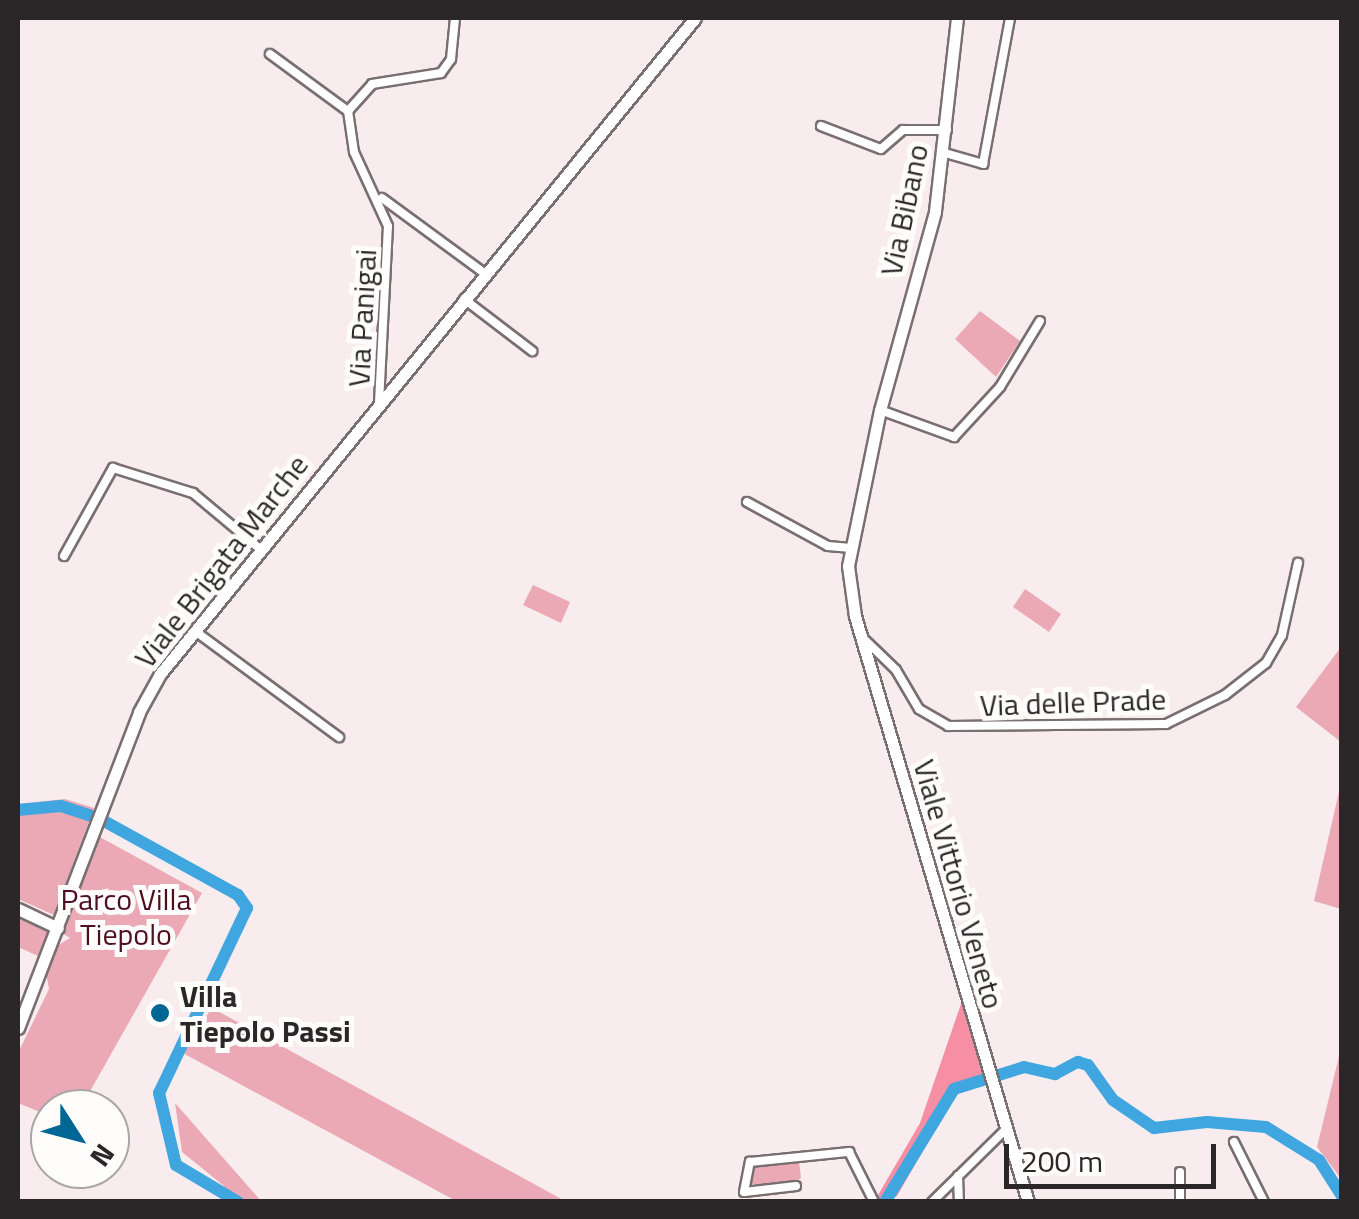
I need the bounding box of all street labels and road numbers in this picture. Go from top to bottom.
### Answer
street label: Via Bibano [873,141,935,279]
street label: Via Panigai [340,248,384,388]
street label: Viale Brigata Marche [127,447,315,675]
street label: Via delle Prade [979,681,1167,723]
street label: Viale Vittorio Veneto [906,755,1012,1013]

